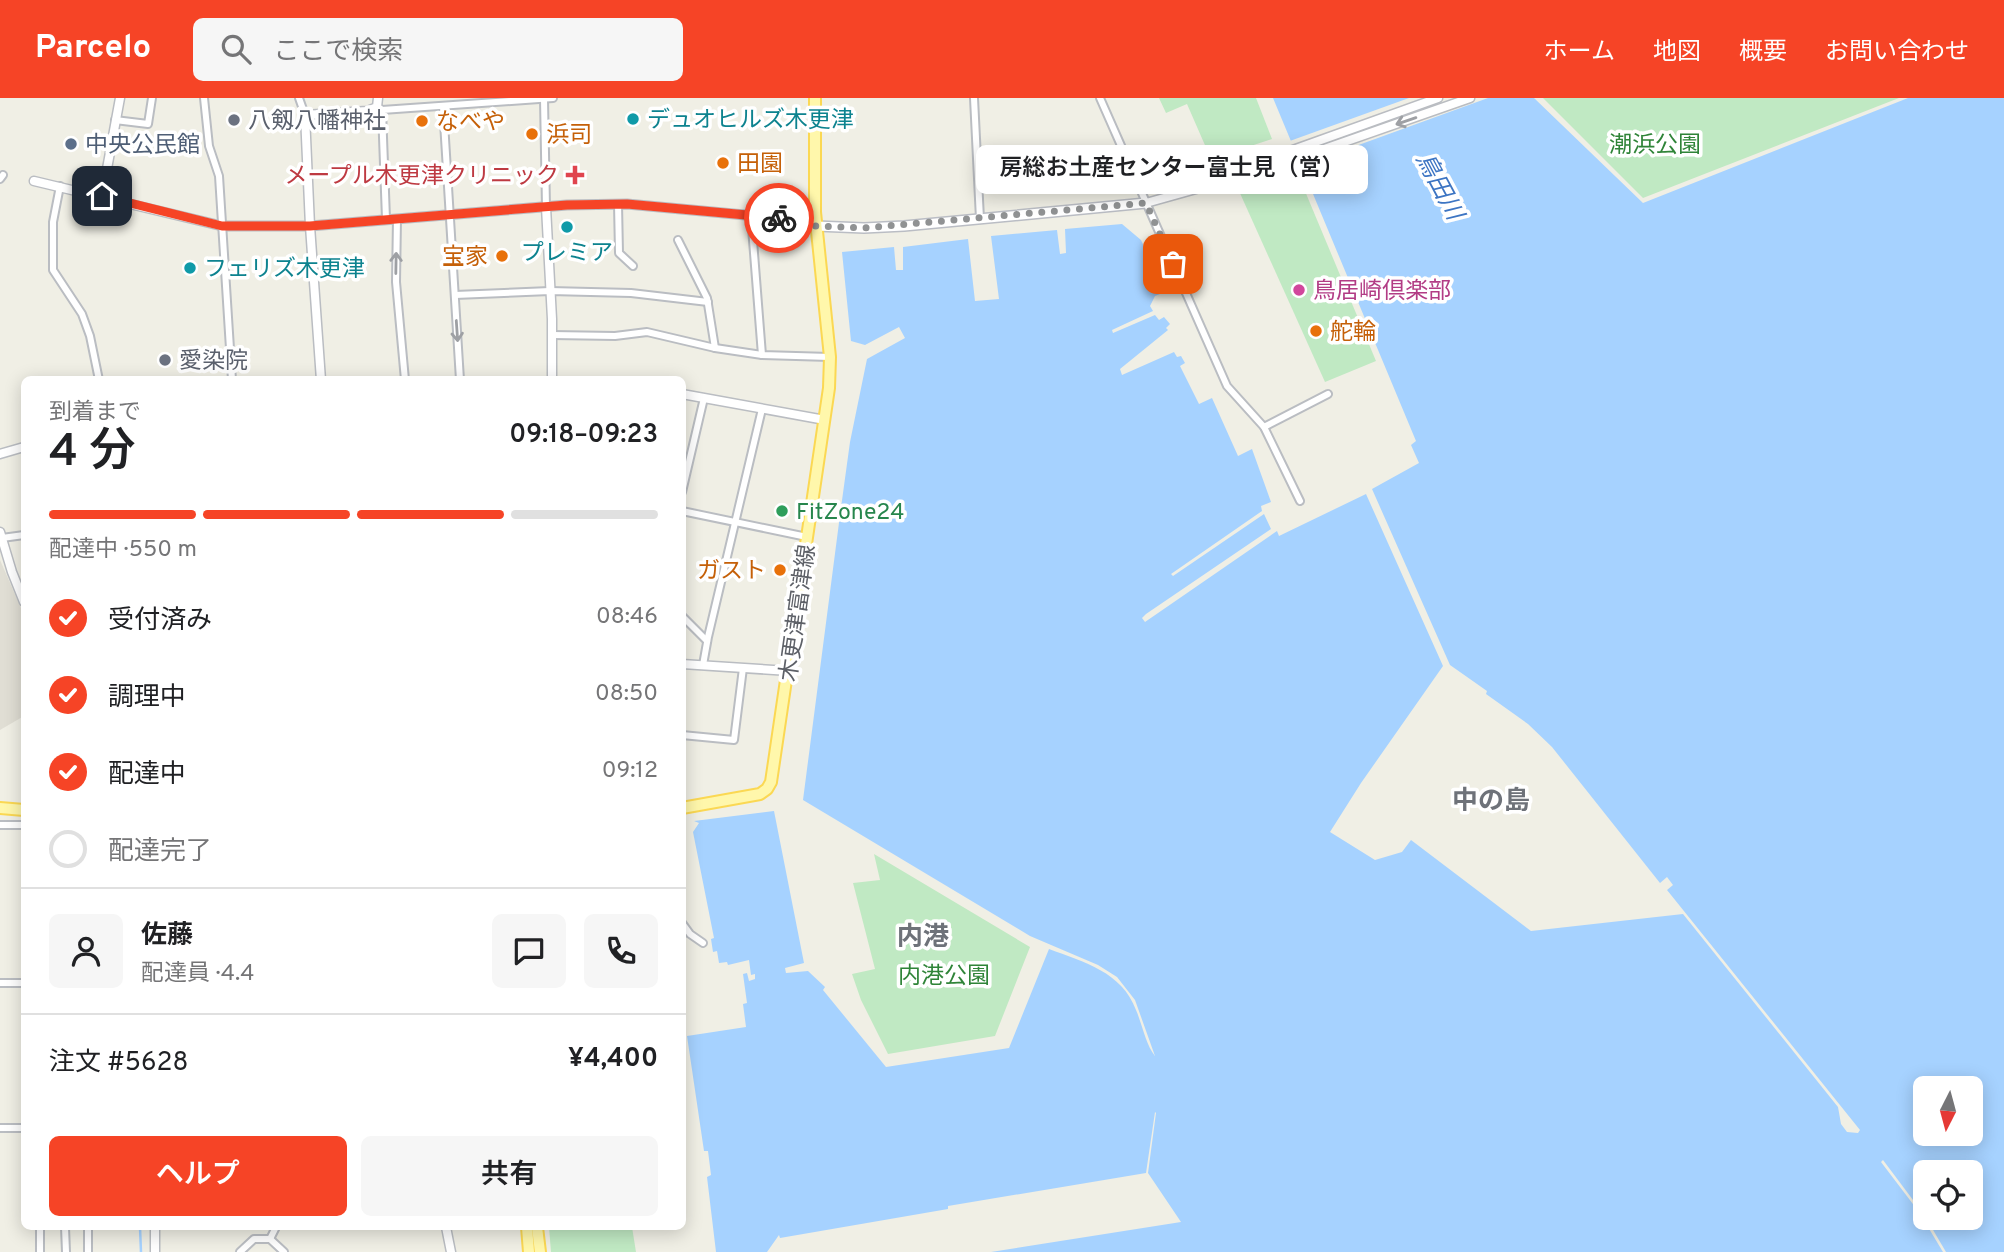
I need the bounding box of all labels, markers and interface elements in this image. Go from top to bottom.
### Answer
search box [193,18,683,81]
text: Parcelo [35,28,151,70]
icon: search [217,30,255,68]
text: ここで検索 [273,36,403,69]
text: ホーム [1544,38,1615,68]
text: 地図 [1653,38,1701,68]
text: 概要 [1739,38,1787,68]
text: お問い合わせ [1825,38,1969,68]
place label: デュオヒルズ木更津 [647,107,854,136]
place label: 八剱八幡神社 [248,108,386,137]
place label: なべや [436,109,505,138]
marker: デュオヒルズ木更津 [625,111,641,127]
marker: 八剱八幡神社 [226,112,242,128]
marker: なべや [414,113,430,129]
one-way arrow [1395,115,1417,128]
place label: 浜司 [546,122,592,151]
marker: 浜司 [524,126,540,142]
place label: 中央公民館 [85,132,200,161]
park label: 潮浜公園 [1609,132,1701,161]
marker: 中央公民館 [63,136,79,152]
callout: 房総お土産センター富士見（営） [977,145,1369,194]
water label: 鳥田川 [1408,148,1470,228]
place label: 田園 [737,151,783,180]
marker: 田園 [715,155,731,171]
text: 房総お土産センター富士見（営） [1000,155,1345,184]
place label: メープル木更津クリニック [284,163,559,192]
marker: メープル木更津クリニック [565,165,585,185]
pin [72,166,132,226]
icon: home [83,177,121,215]
courier [744,183,814,253]
icon: bike [760,199,798,237]
marker: プレミア [559,219,575,235]
pin [1143,234,1203,294]
place label: プレミア [521,240,613,269]
place label: 宝家 [442,244,488,273]
icon: bag [1154,245,1192,283]
marker: 宝家 [494,248,510,264]
one-way arrow [389,252,403,275]
place label: フェリズ木更津 [204,256,365,285]
marker: フェリズ木更津 [182,260,198,276]
place label: 鳥居崎倶楽部 [1313,278,1451,307]
marker: 鳥居崎倶楽部 [1291,282,1307,298]
place label: 舵輪 [1330,319,1376,348]
one-way arrow [451,320,464,342]
marker: 舵輪 [1308,323,1324,339]
place label: 愛染院 [179,348,248,377]
marker: 愛染院 [157,352,173,368]
text: 到着まで [49,399,141,428]
text: 09:18–09:23 [509,419,658,452]
text: 4 分 [49,424,136,483]
place label: FitZone24 [796,499,904,528]
marker: FitZone24 [774,503,790,519]
text: 配達中 · 550 m [49,536,197,565]
street label: 木更津富津線 [776,543,823,684]
place label: ガスト [697,558,766,587]
marker: ガスト [772,562,788,578]
icon: check [49,599,87,637]
text: 08:46 [596,603,658,632]
text: 受付済み [108,605,212,638]
icon: check [49,676,87,714]
text: 08:50 [595,680,658,709]
text: 調理中 [108,682,186,715]
icon: check [49,753,87,791]
text: 09:12 [602,757,658,786]
text: 配達中 [108,759,186,792]
district label: 中の島 [1452,786,1530,819]
text: 配達完了 [108,836,212,869]
button: person [49,914,123,988]
button: chat [492,914,566,988]
button: phone [584,914,658,988]
text: 佐藤 [141,920,193,953]
district label: 内港 [897,922,949,955]
text: 配達員 · 4.4 [141,960,255,989]
park label: 内港公園 [898,963,990,992]
text: ¥4,400 [568,1043,658,1076]
text: 注文 #5628 [49,1047,188,1080]
north arrow [1913,1076,1983,1146]
map controls [1913,1076,1983,1230]
button: ヘルプ [49,1136,347,1216]
button: 共有 [361,1136,658,1216]
button: locate [1913,1160,1983,1230]

